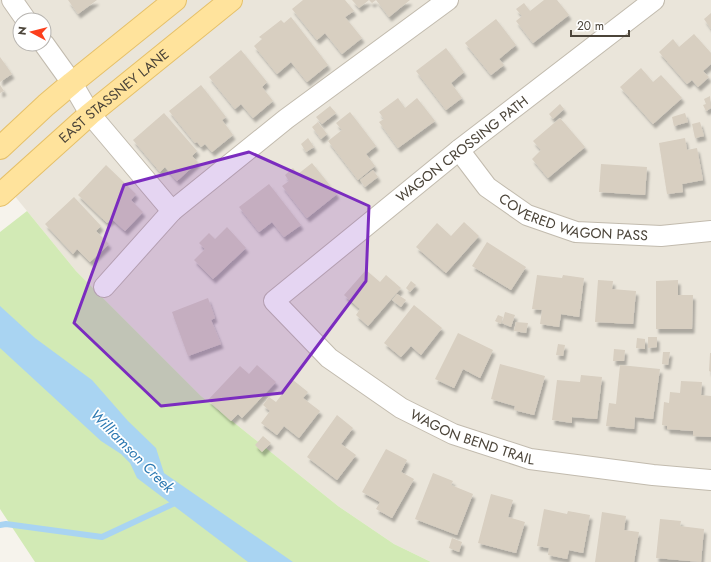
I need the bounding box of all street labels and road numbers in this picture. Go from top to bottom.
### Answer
street label: EAST STASSNEY LANE [54,44,173,148]
street label: WAGON CROSSING PATH [392,91,532,207]
street label: COVERED WAGON PASS [495,188,649,245]
street label: WAGON BEND TRAIL [407,404,536,470]

